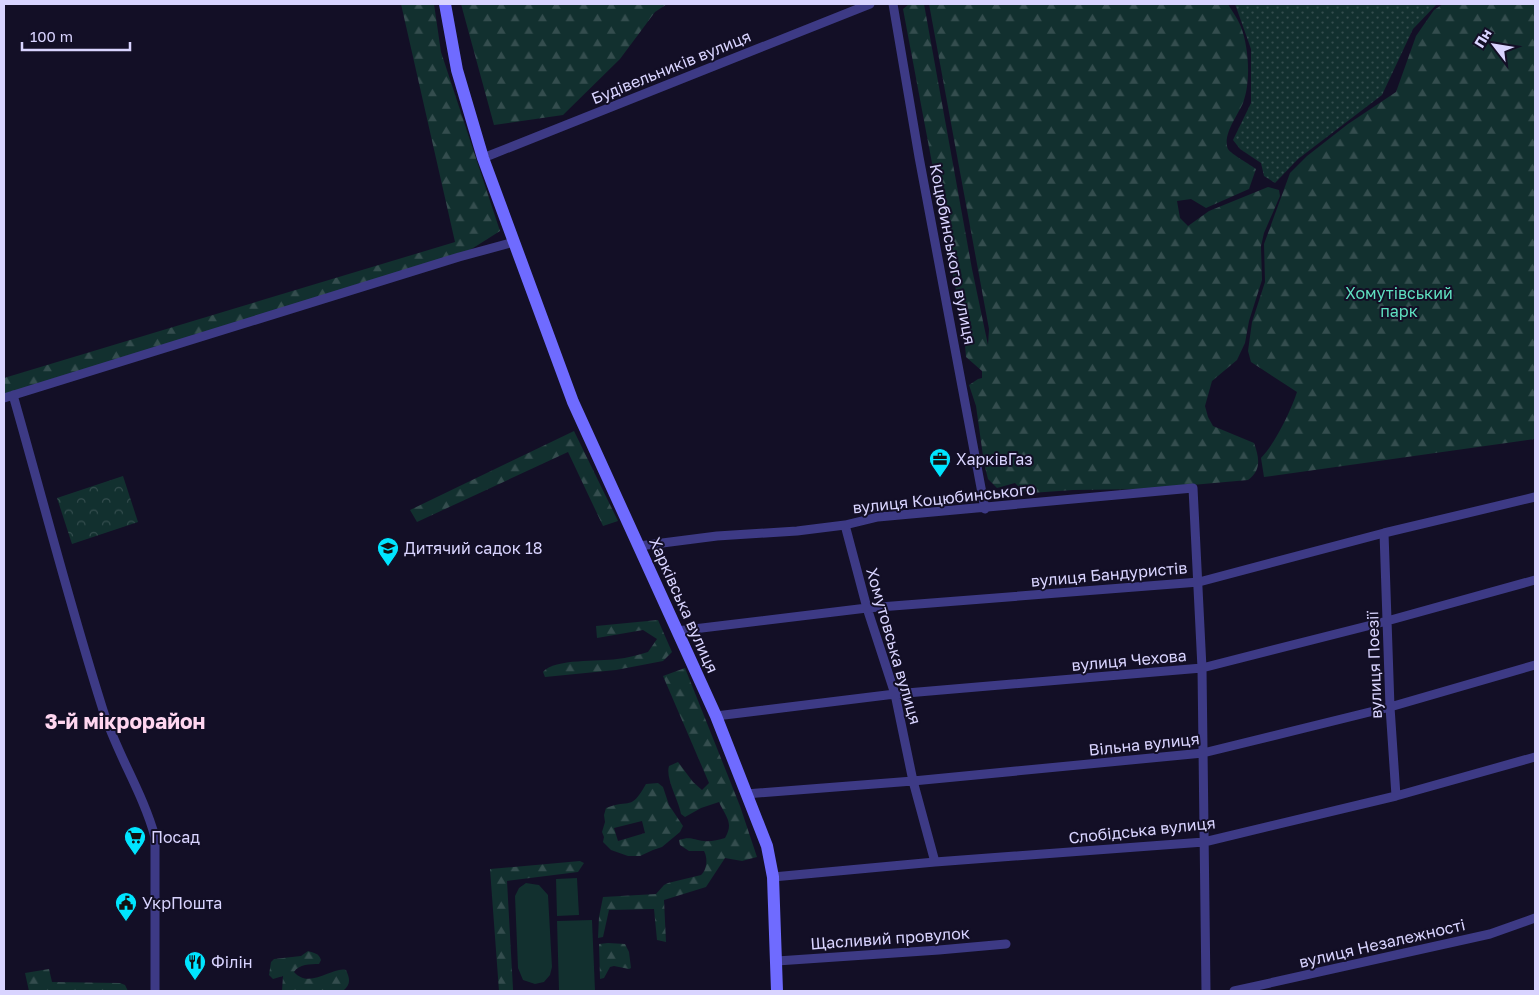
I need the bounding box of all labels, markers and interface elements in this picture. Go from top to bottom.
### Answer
scale bar [22,20,130,52]
north arrow [1469,20,1519,70]
street label: Будівельників вулиця [588,26,754,108]
text: Пн [1470,26,1495,51]
text: 100 m [30,27,73,45]
street label: Коцюбинського вулиця [926,162,980,346]
park label: Хомутівський парк [1345,283,1453,321]
office icon: ХарківГаз [928,447,952,478]
place label: ХарківГаз [956,449,1033,469]
street label: вулиця Коцюбинського [851,478,1037,518]
street label: Харківська вулиця [645,534,723,676]
school or university icon: Дитячий садок 18 [376,536,400,567]
place label: Дитячий садок 18 [404,538,542,558]
street label: вулиця Бандуристів [1030,557,1188,591]
street label: Хомутовська вулиця [862,565,926,727]
street label: вулиця Поезії [1362,610,1386,719]
street label: вулиця Чехова [1071,645,1187,675]
district label: 3-й мікрорайон [45,708,205,734]
street label: Вільна вулиця [1088,728,1200,760]
street label: Слобідська вулиця [1067,812,1217,848]
supermarket icon: Посад [123,825,147,856]
place label: Посад [151,827,200,847]
public building icon: УкрПошта [114,891,138,922]
place label: УкрПошта [142,893,222,913]
street label: вулиця Незалежності [1297,914,1467,972]
street label: Щасливий провулок [810,922,970,954]
restaurant icon: Філін [183,950,207,981]
place label: Філін [211,952,252,972]

